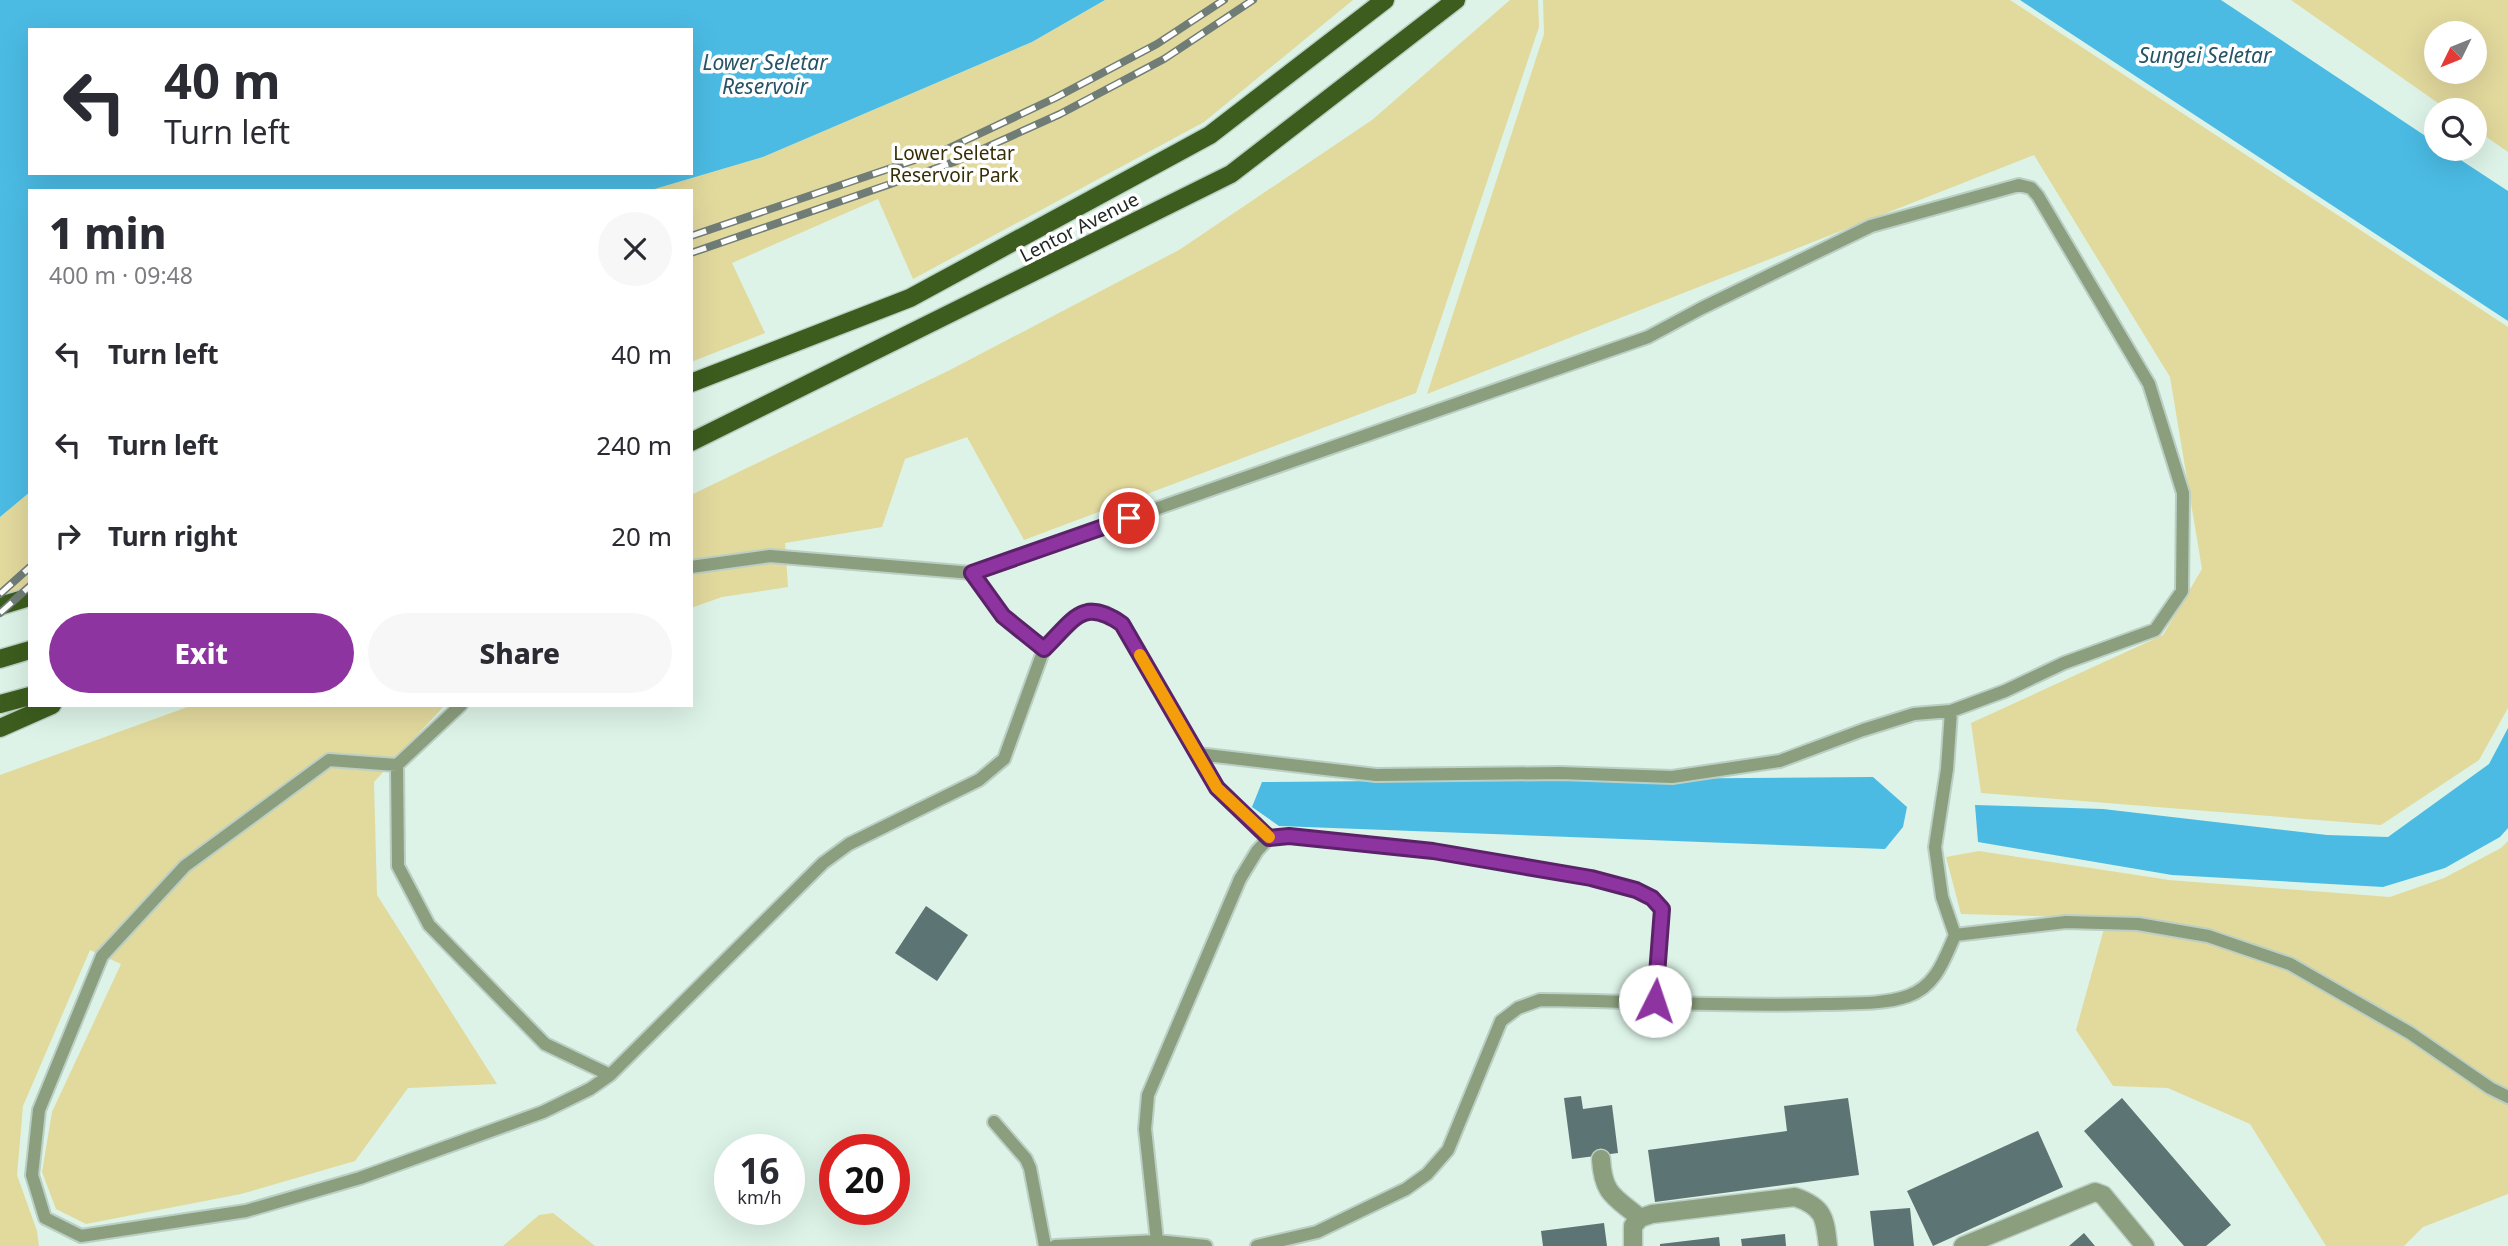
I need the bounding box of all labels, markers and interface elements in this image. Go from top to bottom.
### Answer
north arrow [2424,21,2487,84]
map controls [2424,21,2487,161]
water label: Sungei Seletar [2139,41,2273,69]
text: 40 m [164,47,281,113]
water label: Lower Seletar Reservoir [702,48,829,100]
icon: left [49,56,140,147]
button: search [2424,98,2487,161]
text: Turn left [164,110,290,153]
park label: Lower Seletar Reservoir Park [889,140,1019,188]
street label: Lentor Avenue [1015,186,1143,268]
text: 1 min [49,204,166,261]
button: close [598,212,672,286]
text: 400 m · 09:48 [49,259,193,291]
icon: left [49,335,87,373]
text: Turn left [108,336,219,372]
text: 40 m [611,336,672,372]
icon: left [49,426,87,464]
text: Turn left [108,427,219,463]
text: 240 m [596,427,672,463]
pin [1099,488,1159,548]
icon: arrive [1110,499,1148,537]
icon: right [49,517,87,555]
text: Turn right [108,518,238,554]
text: 20 m [611,518,672,554]
button: Exit [49,613,354,693]
button: Share [368,613,672,693]
position arrow [1618,964,1692,1038]
speed limit sign: 20 [819,1134,910,1225]
text: 16 [739,1147,780,1194]
text: km/h [737,1185,782,1209]

